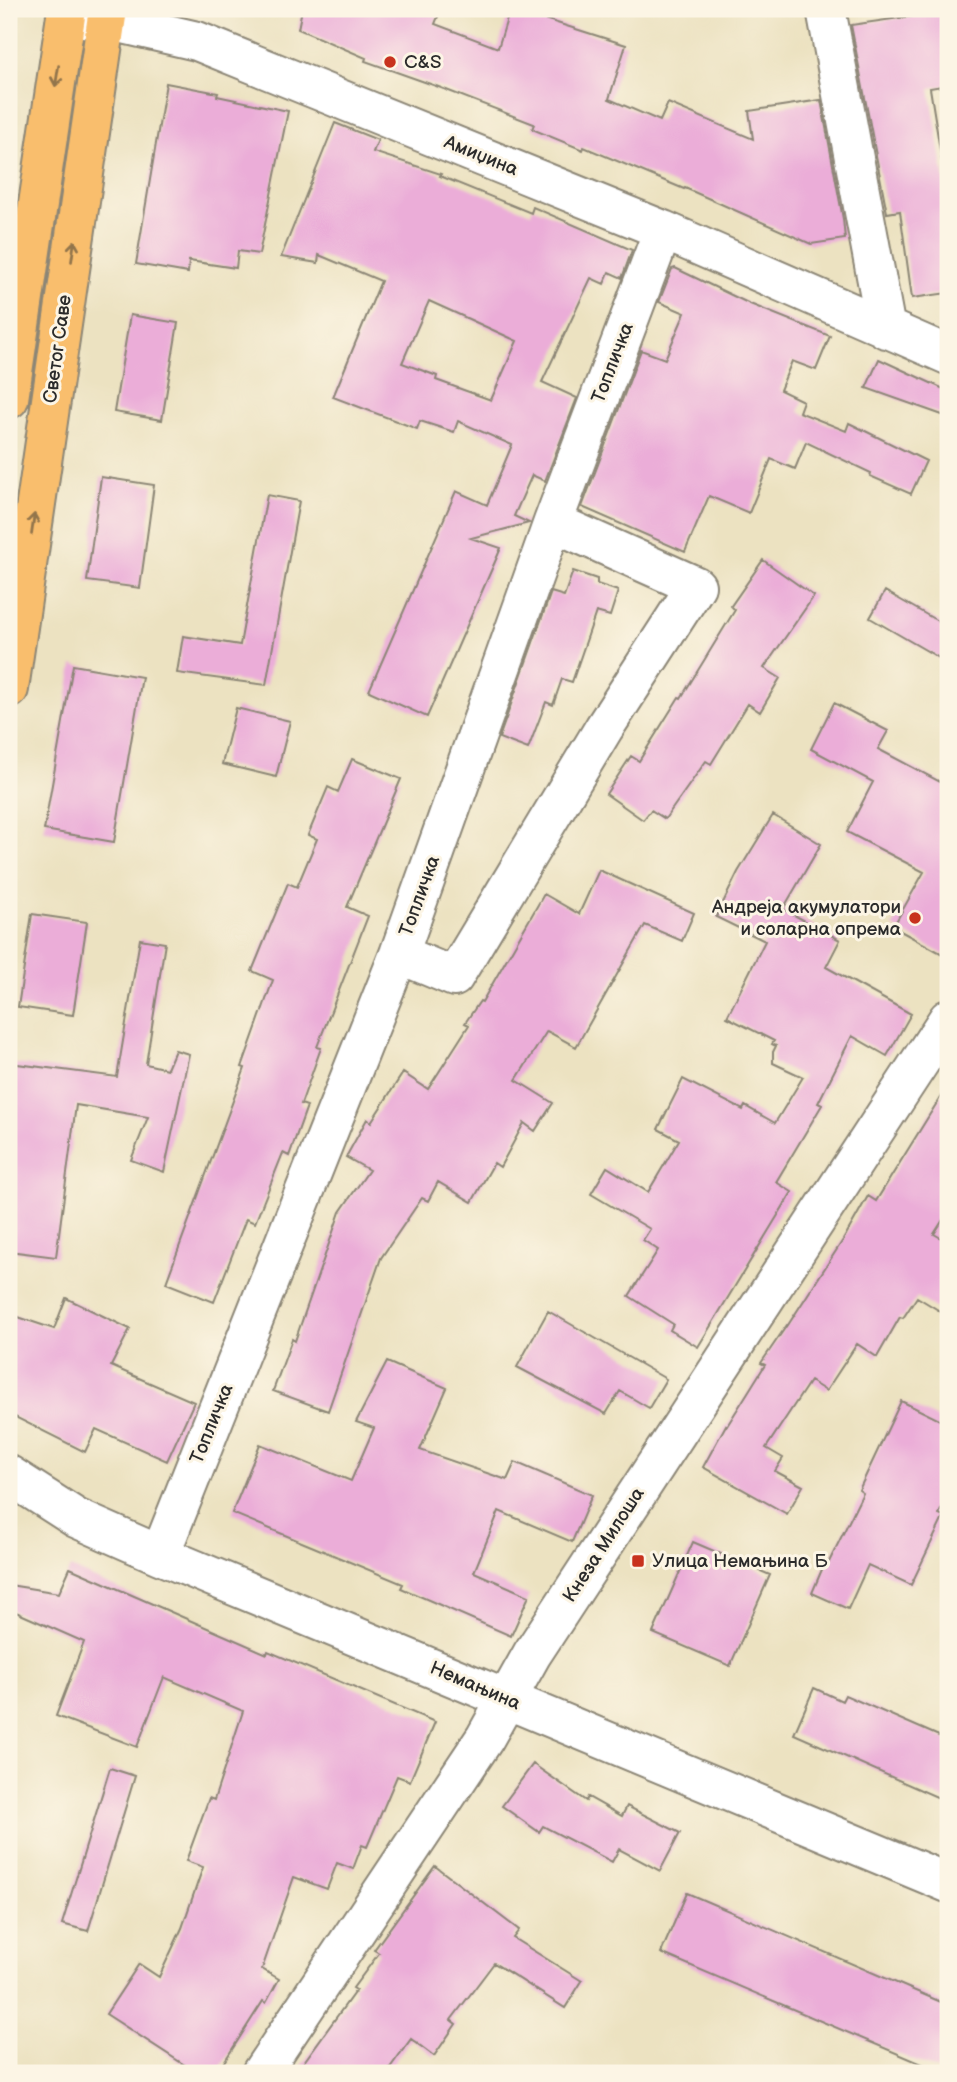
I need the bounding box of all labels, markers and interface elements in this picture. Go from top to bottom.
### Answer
place label: C&S [404,51,442,74]
marker: C&S [382,54,398,70]
one-way arrow [50,64,63,87]
street label: Амиџина [440,130,521,181]
one-way arrow [66,240,79,262]
street label: Светог Саве [39,293,77,405]
street label: Топличка [587,320,639,406]
one-way arrow [26,513,39,536]
street label: Топличка [395,853,445,939]
place label: Андреја акумулатори и соларна опрема [711,896,901,941]
marker: Андреја акумулатори и соларна опрема [907,910,923,926]
street label: Топличка [186,1381,238,1467]
street label: Кнеза Милоша [558,1483,650,1607]
place label: Улица Немањина Б [652,1550,828,1573]
marker: Улица Немањина Б [630,1553,646,1569]
street label: Немањина [426,1657,524,1715]

